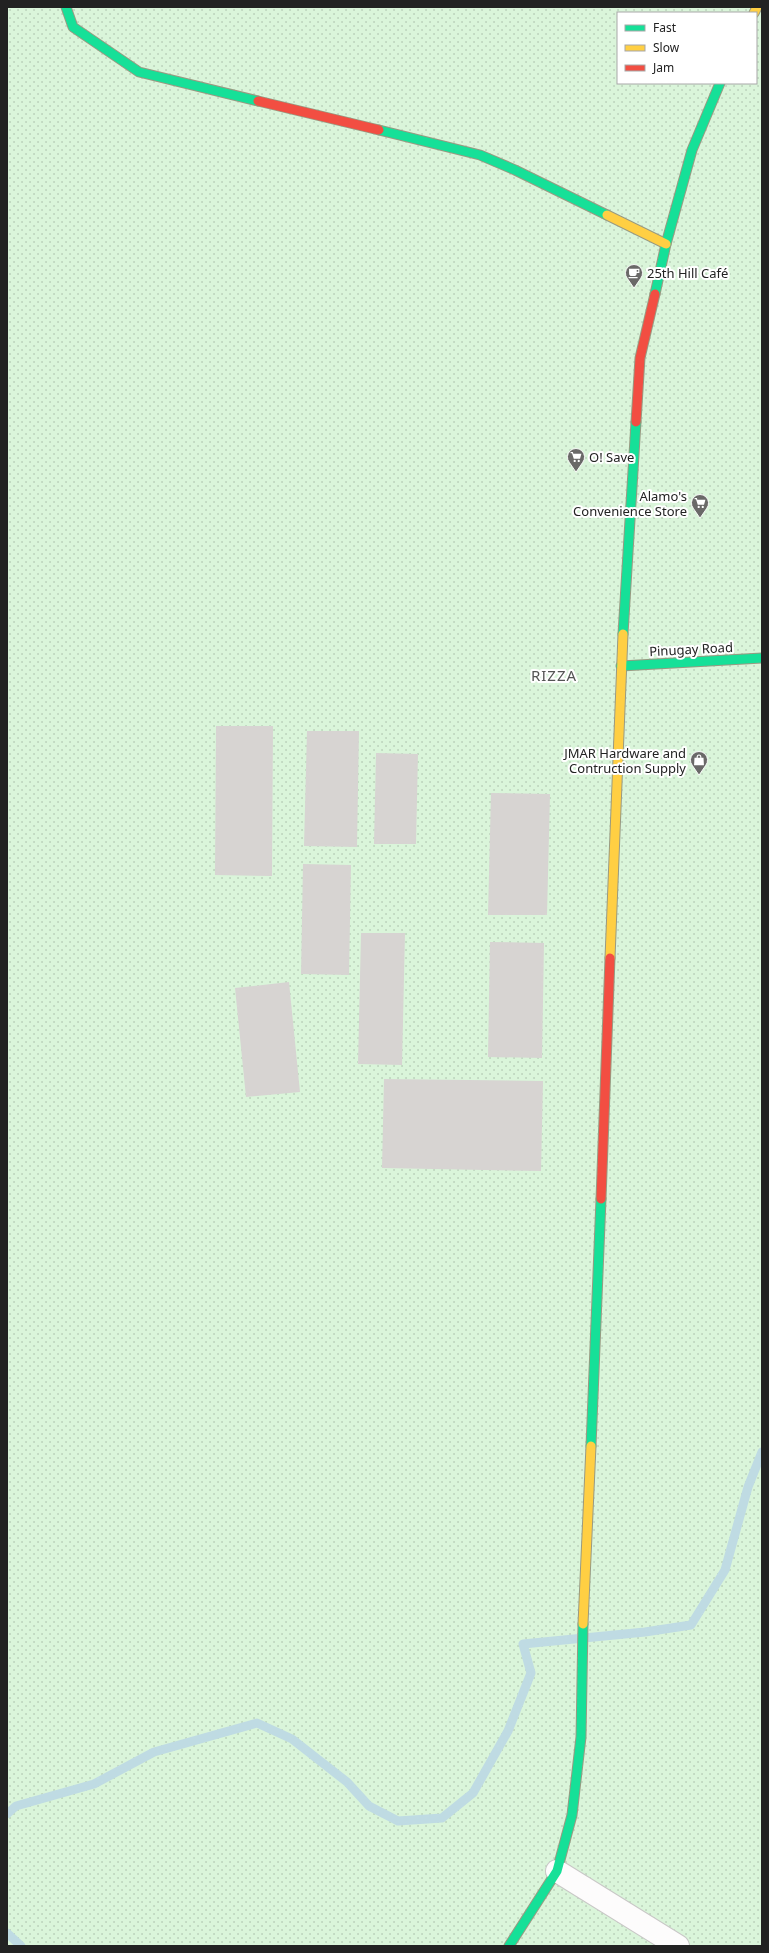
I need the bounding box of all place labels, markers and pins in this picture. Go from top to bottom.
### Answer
cafe icon: 25th Hill Café [624,263,644,288]
place label: 25th Hill Café [647,264,728,282]
supermarket icon: O! Save [566,447,586,472]
place label: O! Save [589,448,634,466]
place label: Alamo's Convenience Store [573,487,687,520]
supermarket icon: Alamo's Convenience Store [690,493,710,518]
place label: JMAR Hardware and Contruction Supply [562,744,686,777]
shop icon: JMAR Hardware and Contruction Supply [689,750,709,775]

